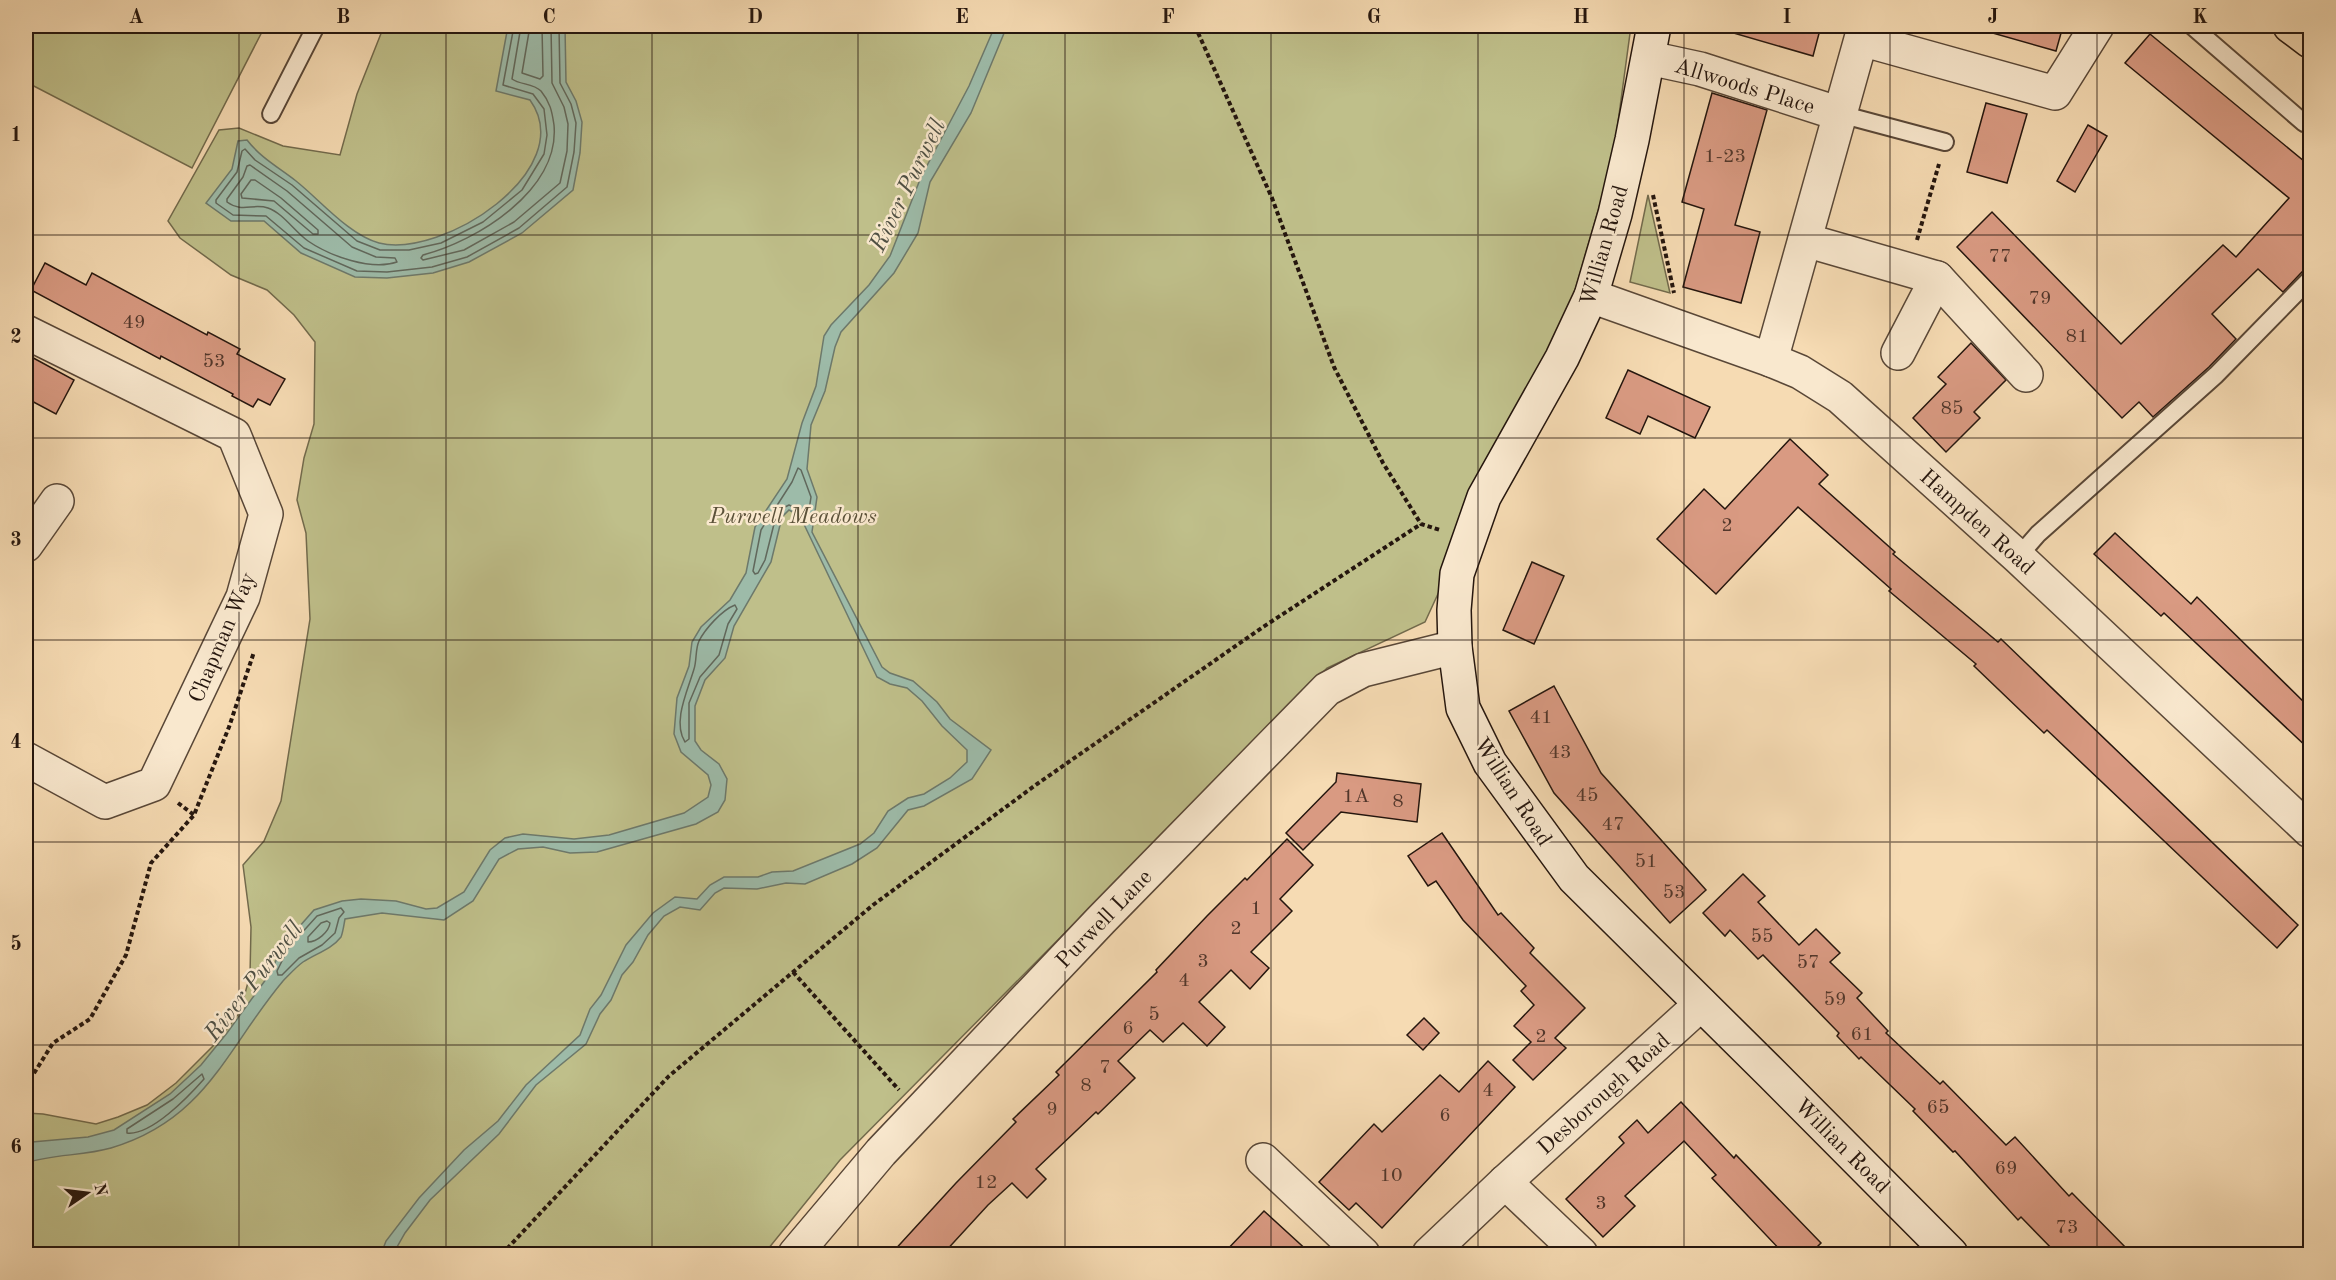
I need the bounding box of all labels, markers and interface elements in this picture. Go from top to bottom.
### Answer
text: A [128,8,144,28]
text: B [336,8,350,28]
text: C [542,8,556,28]
text: D [747,8,763,28]
text: E [955,8,969,28]
text: F [1161,8,1175,28]
text: G [1367,8,1381,28]
text: H [1573,8,1589,28]
text: I [1783,8,1791,28]
text: J [1988,8,1999,28]
text: K [2192,8,2208,28]
street label: Allwoods Place [1672,55,1817,119]
water label: River Purwell [866,116,951,257]
text: 1 [10,126,22,146]
house number: 1-23 [1704,147,1746,167]
street label: Willian Road [1577,183,1633,308]
house number: 77 [1988,247,2012,267]
house number: 79 [2028,289,2052,309]
house number: 49 [122,313,146,333]
house number: 81 [2065,327,2089,347]
text: 2 [10,328,22,348]
house number: 53 [202,352,226,372]
house number: 85 [1940,399,1964,419]
street label: Hampden Road [1915,466,2038,579]
park label: Purwell Meadows [708,506,877,528]
house number: 2 [1721,516,1733,536]
text: 3 [10,531,22,551]
street label: Chapman Way [186,569,260,706]
house number: 41 [1529,708,1553,728]
text: 4 [10,733,22,753]
street label: Willian Road [1469,734,1555,850]
house number: 43 [1548,743,1572,763]
house number: 45 [1575,786,1599,806]
house number: 1A [1343,787,1369,807]
house number: 8 [1392,792,1404,812]
house number: 47 [1601,815,1625,835]
house number: 51 [1634,852,1658,872]
street label: Purwell Lane [1052,866,1157,973]
house number: 53 [1662,883,1686,903]
house number: 1 [1250,899,1262,919]
water label: River Purwell [200,918,308,1047]
house number: 2 [1230,919,1242,939]
house number: 55 [1750,927,1774,947]
text: 5 [10,934,22,955]
house number: 3 [1197,952,1209,972]
house number: 57 [1796,953,1820,973]
house number: 4 [1178,971,1190,991]
house number: 59 [1823,990,1847,1010]
house number: 5 [1148,1005,1160,1025]
house number: 6 [1122,1019,1134,1039]
house number: 61 [1850,1025,1874,1045]
house number: 2 [1535,1027,1547,1047]
street label: Desborough Road [1534,1030,1675,1159]
house number: 7 [1099,1058,1111,1078]
house number: 8 [1080,1076,1092,1096]
house number: 4 [1482,1081,1494,1101]
street label: Willian Road [1790,1095,1893,1198]
house number: 65 [1926,1098,1950,1118]
house number: 9 [1046,1100,1058,1120]
house number: 6 [1439,1106,1451,1126]
text: 6 [10,1138,22,1158]
house number: 69 [1994,1159,2018,1179]
north arrow [57,1163,117,1223]
house number: 10 [1379,1166,1403,1186]
house number: 12 [974,1173,998,1193]
text: N [90,1182,109,1198]
house number: 3 [1595,1194,1607,1214]
house number: 73 [2055,1218,2079,1238]

